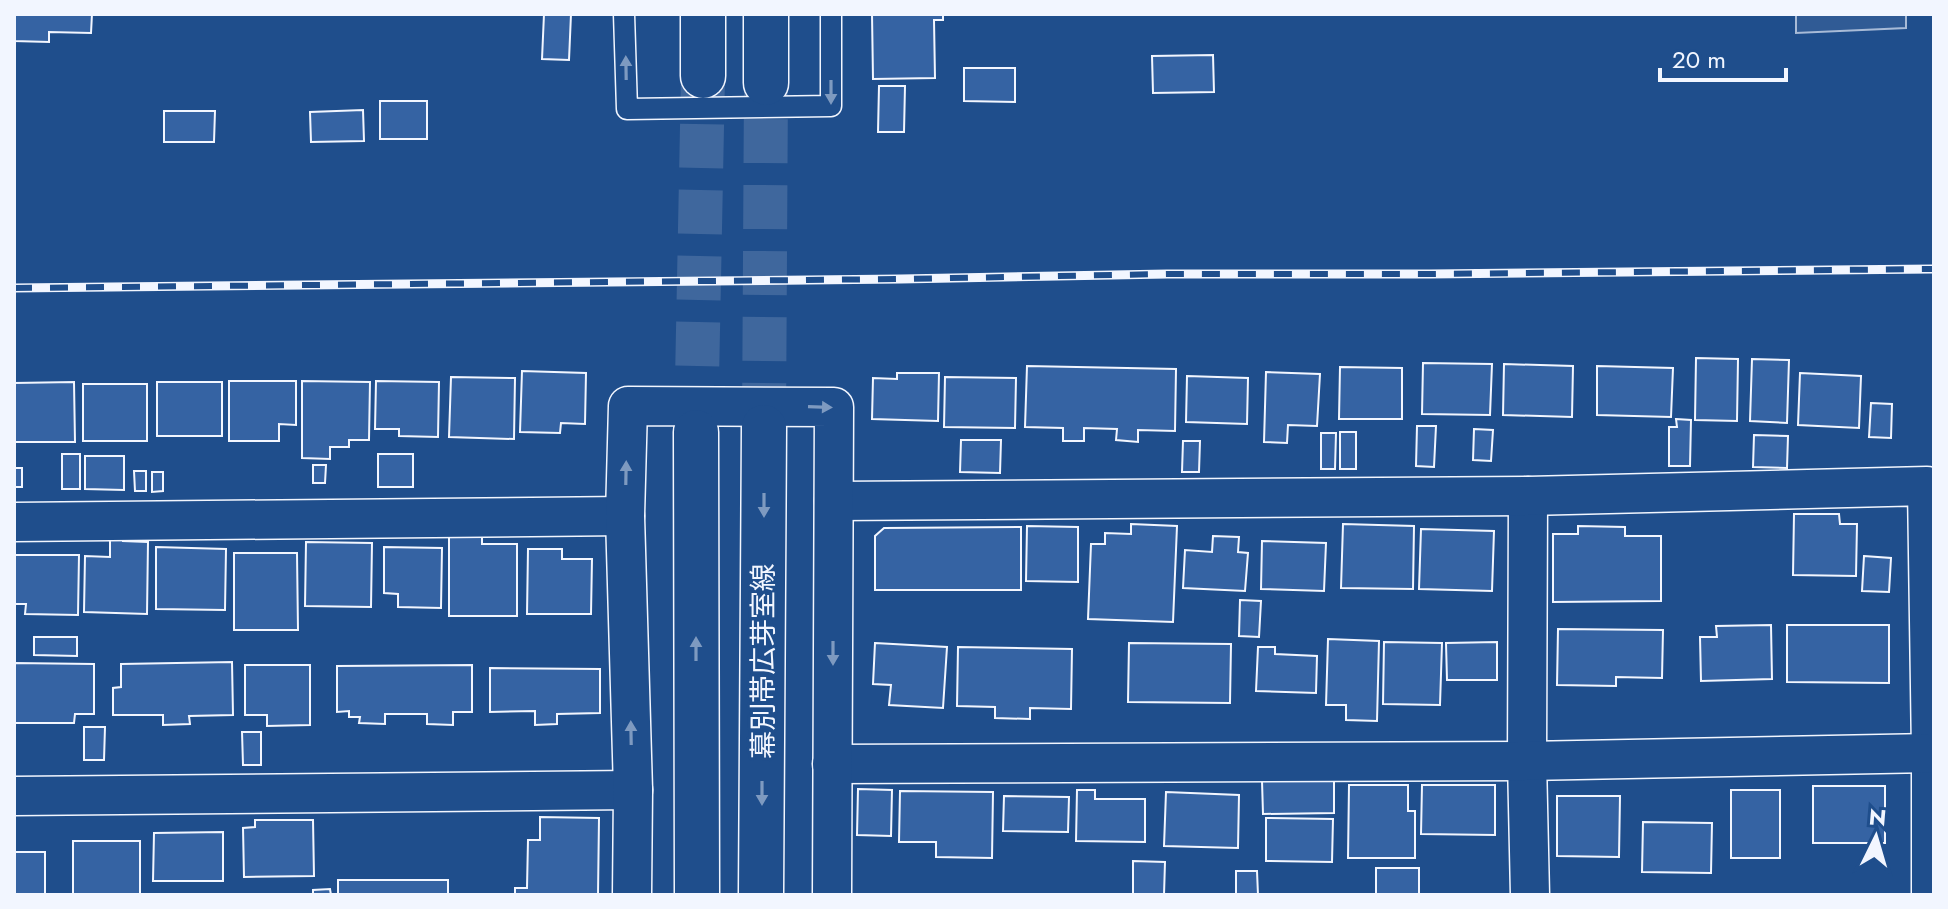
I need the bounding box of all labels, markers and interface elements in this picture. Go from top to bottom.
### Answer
scale bar [1660,32,1786,82]
text: 20 m [1672,42,1726,77]
one-way arrow [619,55,632,80]
one-way arrow [825,80,837,105]
one-way arrow [808,401,834,413]
one-way arrow [620,460,633,485]
one-way arrow [758,493,770,518]
street label: 幕別帯広芽室線 [743,563,784,759]
one-way arrow [690,636,702,661]
one-way arrow [827,641,839,666]
one-way arrow [625,720,637,745]
one-way arrow [756,781,768,806]
north arrow [1836,797,1916,877]
text: N [1868,800,1888,834]

